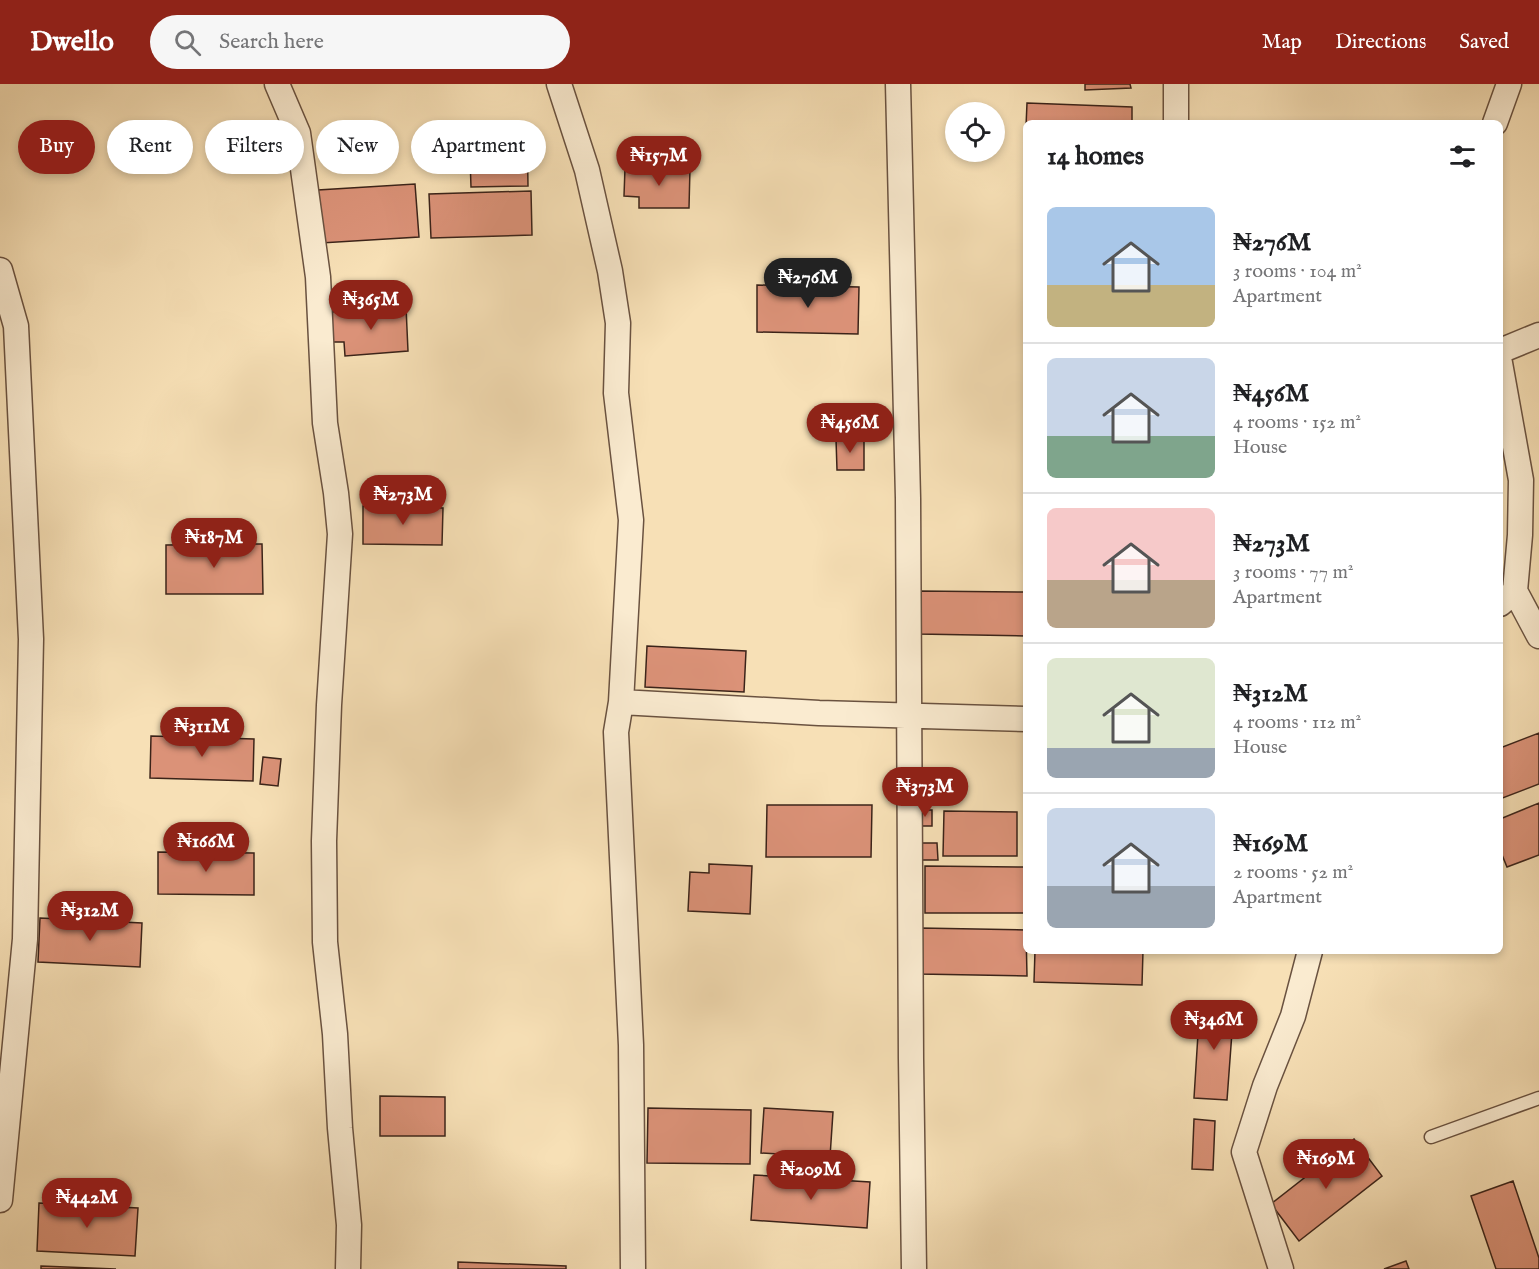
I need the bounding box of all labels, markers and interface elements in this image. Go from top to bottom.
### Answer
search box [150,15,570,69]
text: Dwello [30,25,114,60]
icon: search [171,26,204,59]
text: Search here [219,28,324,56]
text: Map [1262,29,1302,56]
text: Directions [1335,29,1426,56]
text: Saved [1459,29,1509,56]
map controls [945,102,1005,162]
button: locate [945,102,1005,162]
chip: Buy [18,120,95,174]
chip: Rent [107,120,193,174]
chip: Filters [205,120,304,174]
chip: New [316,120,399,174]
chip: Apartment [411,120,546,174]
pin: ₦157M [617,136,701,187]
text: 14 homes [1047,140,1144,173]
icon: filters [1446,140,1479,173]
text: ₦157M [630,143,688,168]
text: ₦276M [1233,226,1311,259]
icon: home [1095,231,1167,303]
pin: ₦276M [766,258,850,309]
text: 3 rooms · 104 m² [1233,259,1362,284]
text: ₦276M [778,265,838,290]
pin: ₦365M [329,280,413,331]
text: Apartment [1233,284,1322,309]
text: ₦365M [343,287,399,312]
text: ₦456M [1233,377,1309,410]
icon: home [1095,382,1167,454]
pin: ₦456M [808,403,892,454]
text: ₦456M [821,410,879,435]
text: 4 rooms · 152 m² [1233,410,1361,435]
text: House [1233,435,1287,460]
pin: ₦273M [361,475,445,526]
text: ₦273M [373,482,433,507]
pin: ₦187M [172,518,256,569]
text: ₦187M [185,525,243,550]
text: ₦273M [1233,527,1310,560]
icon: home [1095,532,1167,604]
text: 3 rooms · 77 m² [1233,560,1353,585]
text: Apartment [1233,585,1322,610]
text: ₦312M [1233,677,1308,710]
icon: home [1095,682,1167,754]
pin: ₦311M [160,707,244,758]
text: 4 rooms · 112 m² [1233,710,1361,735]
text: ₦311M [174,714,230,739]
text: House [1233,735,1287,760]
pin: ₦373M [883,767,967,818]
text: ₦373M [896,774,954,799]
pin: ₦166M [164,822,248,873]
text: ₦169M [1233,827,1308,860]
text: ₦166M [177,829,235,854]
icon: home [1095,832,1167,904]
text: 2 rooms · 52 m² [1233,860,1353,885]
text: Apartment [1233,885,1322,910]
pin: ₦312M [48,891,132,942]
text: ₦312M [61,898,119,923]
pin: ₦346M [1172,1000,1256,1051]
text: ₦346M [1185,1007,1243,1032]
pin: ₦169M [1284,1139,1368,1190]
text: ₦169M [1297,1146,1355,1171]
pin: ₦209M [769,1150,853,1201]
text: ₦209M [780,1157,842,1182]
pin: ₦442M [45,1178,129,1229]
text: ₦442M [56,1185,118,1210]

